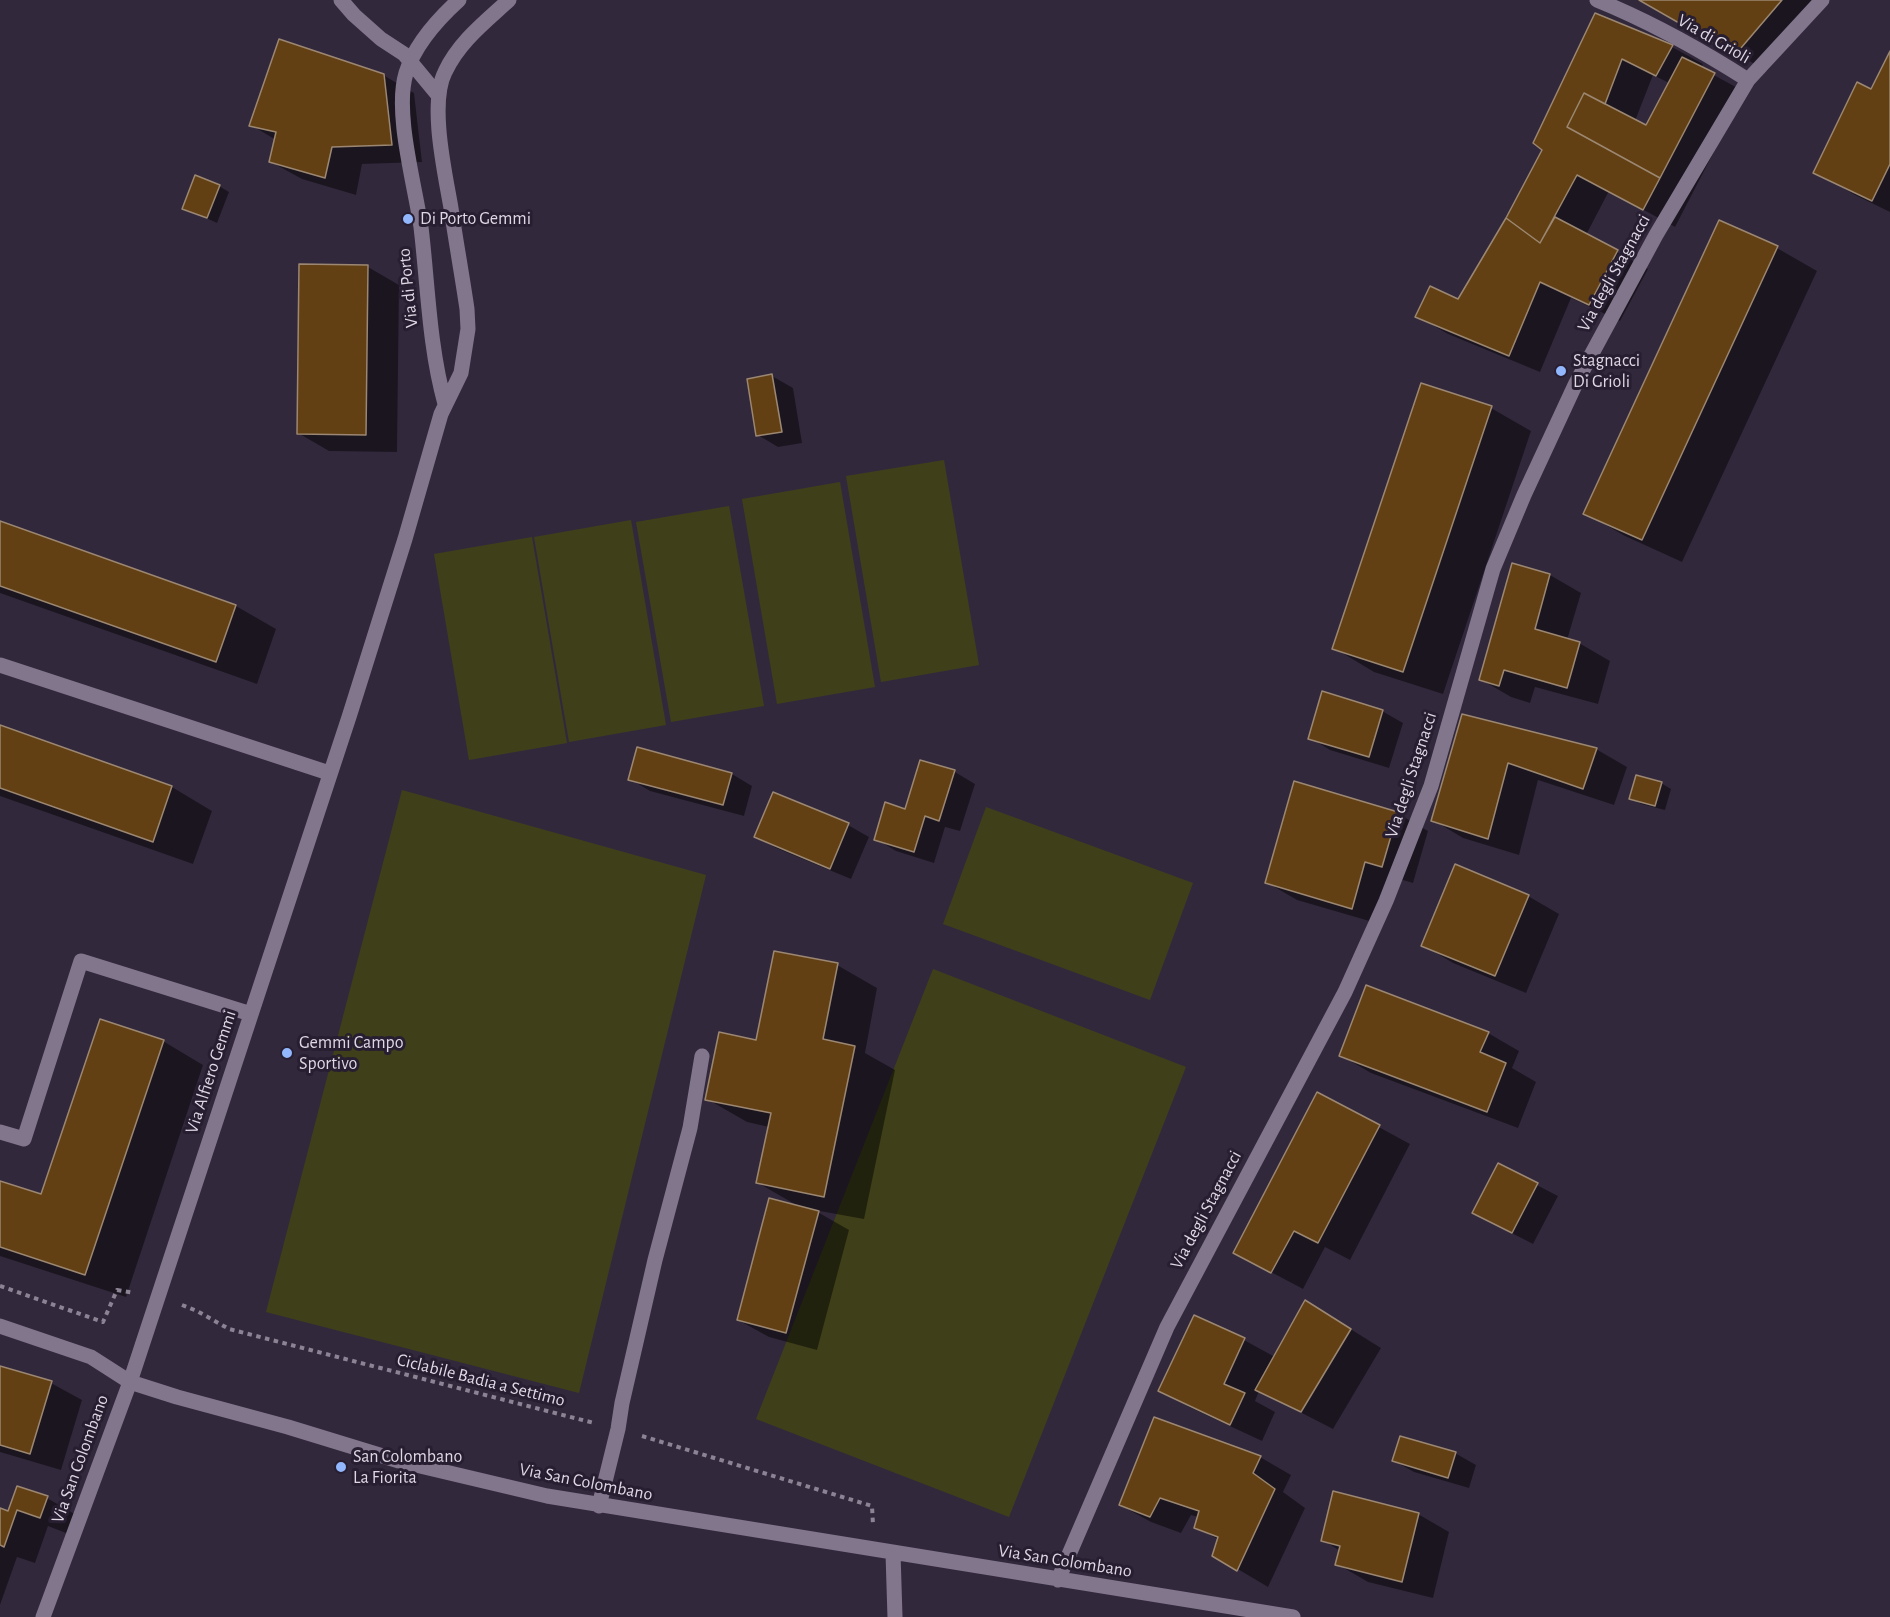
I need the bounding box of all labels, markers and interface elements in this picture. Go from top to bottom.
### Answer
street label: Via di Grioli [1674,9,1754,69]
place label: Di Porto Gemmi [420,208,531,230]
street label: Via degli Stagnacci [1573,211,1655,335]
marker: Di Porto Gemmi [401,212,415,226]
street label: Via di Porto [393,247,423,329]
place label: Stagnacci Di Grioli [1573,350,1640,392]
marker: Stagnacci Di Grioli [1554,364,1568,378]
street label: Via degli Stagnacci [1381,709,1441,841]
street label: Via Alfiero Gemmi [181,1008,241,1136]
place label: Gemmi Campo Sportivo [299,1032,404,1074]
marker: Gemmi Campo Sportivo [280,1046,294,1060]
street label: Via degli Stagnacci [1166,1147,1246,1273]
street label: Ciclabile Badia a Settimo [395,1349,567,1411]
street label: Via San Colombano [47,1392,113,1526]
place label: San Colombano La Fiorita [353,1446,462,1488]
street label: Via San Colombano [518,1459,654,1505]
marker: San Colombano La Fiorita [334,1460,348,1474]
street label: Via San Colombano [997,1540,1133,1582]

